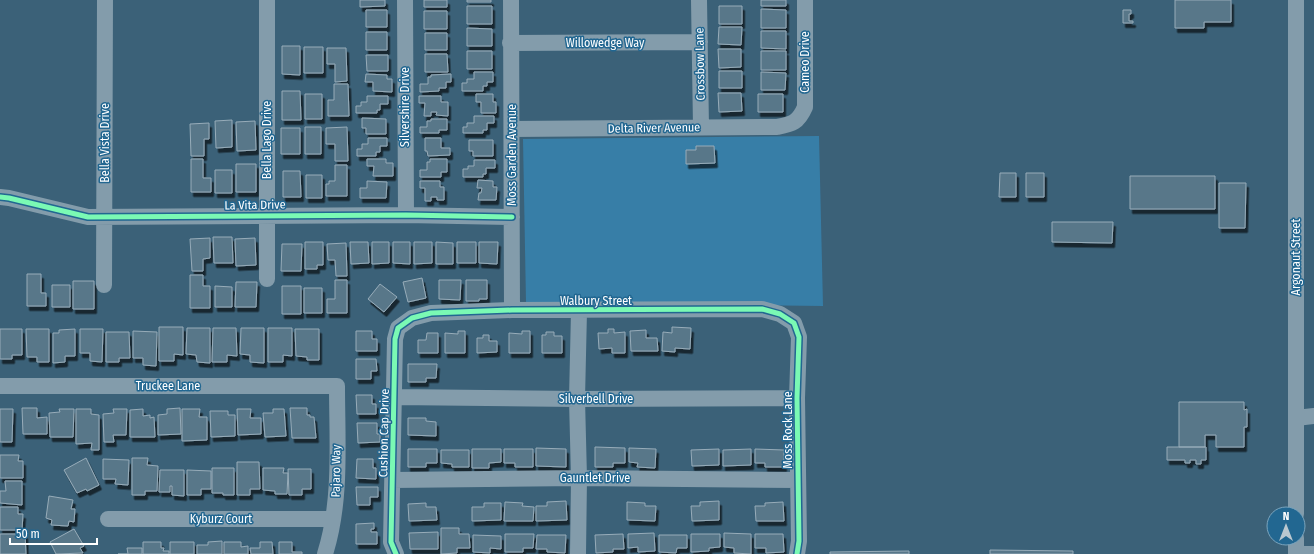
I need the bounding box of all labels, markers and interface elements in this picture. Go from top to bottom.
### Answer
street label: Crossbow Lane [692,27,708,101]
street label: Cameo Drive [798,31,812,93]
street label: Willowedge Way [566,36,645,50]
street label: Silvershire Drive [398,67,412,147]
street label: Bella Lago Drive [260,101,274,179]
street label: Bella Vista Drive [98,103,112,183]
street label: Moss Garden Avenue [505,104,519,206]
street label: Delta River Avenue [608,120,700,136]
street label: La Vita Drive [224,197,286,213]
street label: Argonaut Street [1289,219,1303,295]
street label: Walbury Street [560,294,632,308]
street label: Truckee Lane [136,379,200,393]
street label: Cushion Cap Drive [376,389,392,477]
street label: Moss Rock Lane [781,391,795,469]
street label: Silverbell Drive [559,392,633,406]
street label: Pajaro Way [329,444,343,498]
street label: Gauntlet Drive [560,471,630,485]
north arrow [1266,506,1306,546]
text: N [1283,510,1289,523]
street label: Kyburz Court [190,512,252,526]
scale bar [10,520,97,546]
text: 50 m [16,527,40,541]

